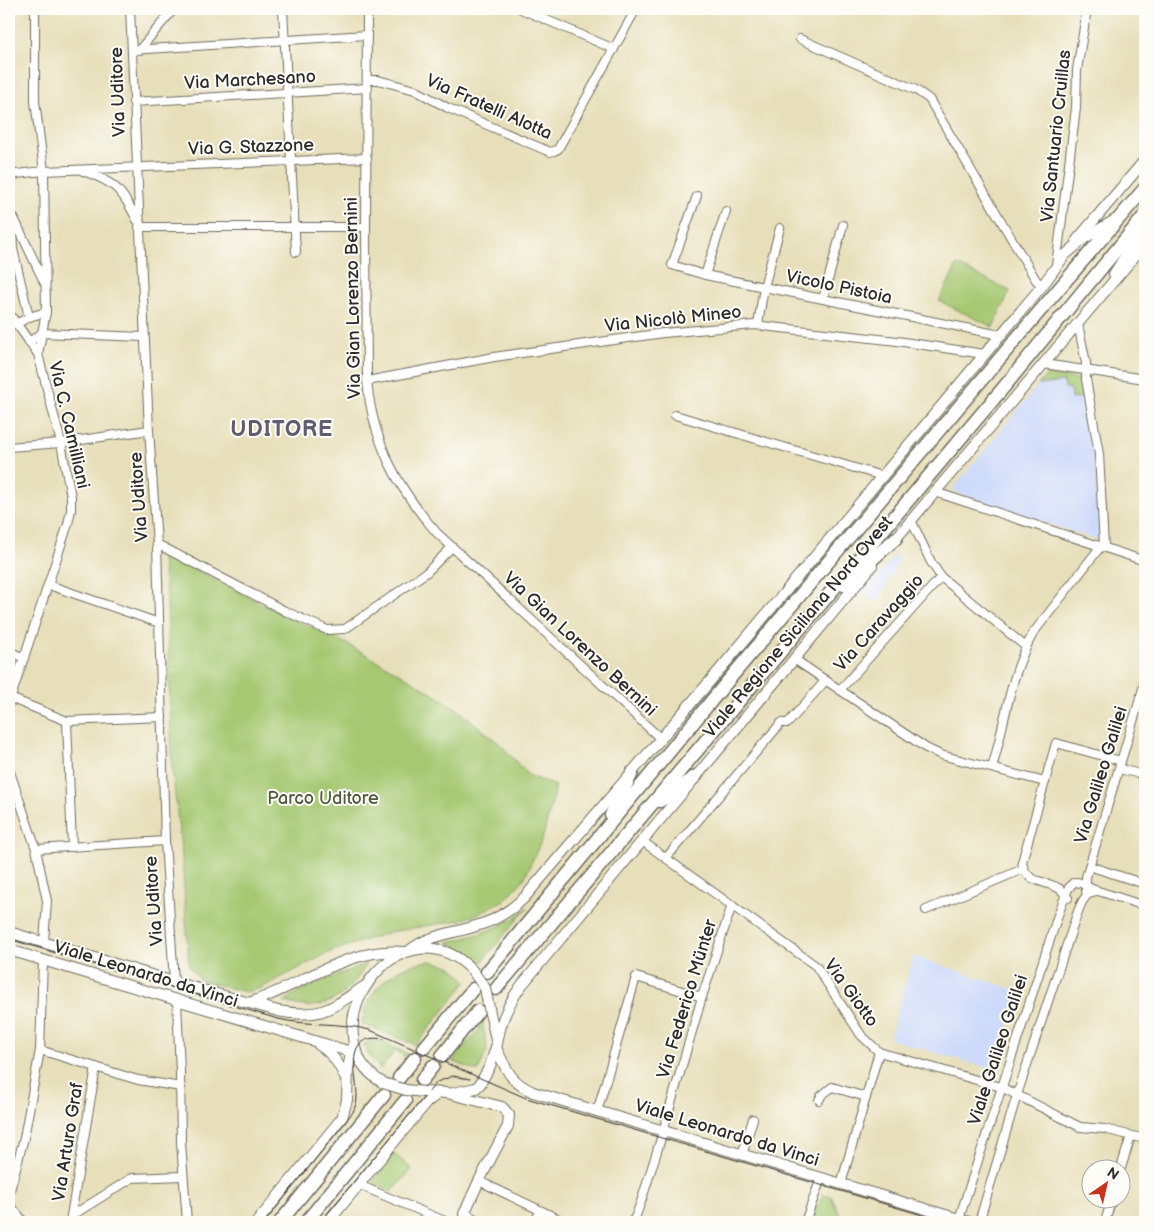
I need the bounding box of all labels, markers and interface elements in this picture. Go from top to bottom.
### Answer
street label: Via Uditore [106,46,130,137]
street label: Via Santuario Cruillas [1037,49,1076,223]
street label: Via Marchesano [184,66,316,94]
street label: Via Fratelli Alotta [423,70,555,144]
street label: Via G. Stazzone [188,134,315,160]
street label: Via Gian Lorenzo Bernini [341,197,365,399]
street label: Vicolo Pistoia [784,265,894,309]
street label: Via Nicolò Mineo [604,301,742,337]
street label: Via C. Camilliani [44,359,94,491]
district label: UDITORE [231,416,333,443]
street label: Via Uditore [125,451,153,543]
street label: Viale Regione Siciliana Nord Ovest [699,511,897,742]
street label: Via Gian Lorenzo Bernini [499,567,661,721]
street label: Via Caravaggio [830,570,928,676]
street label: Via Galileo Galilei [1070,704,1132,846]
park label: Parco Uditore [267,788,379,809]
street label: Via Uditore [140,855,168,947]
street label: Via Federico Münter [653,916,721,1081]
street label: Viale Leonardo da Vinci [51,936,241,1012]
street label: Via Giotto [819,955,883,1031]
street label: Viale Galileo Galilei [964,972,1032,1128]
street label: Via Arturo Graf [48,1081,88,1203]
street label: Viale Leonardo da Vinci [632,1095,822,1171]
north arrow [1082,1158,1132,1208]
text: N [1104,1164,1122,1184]

